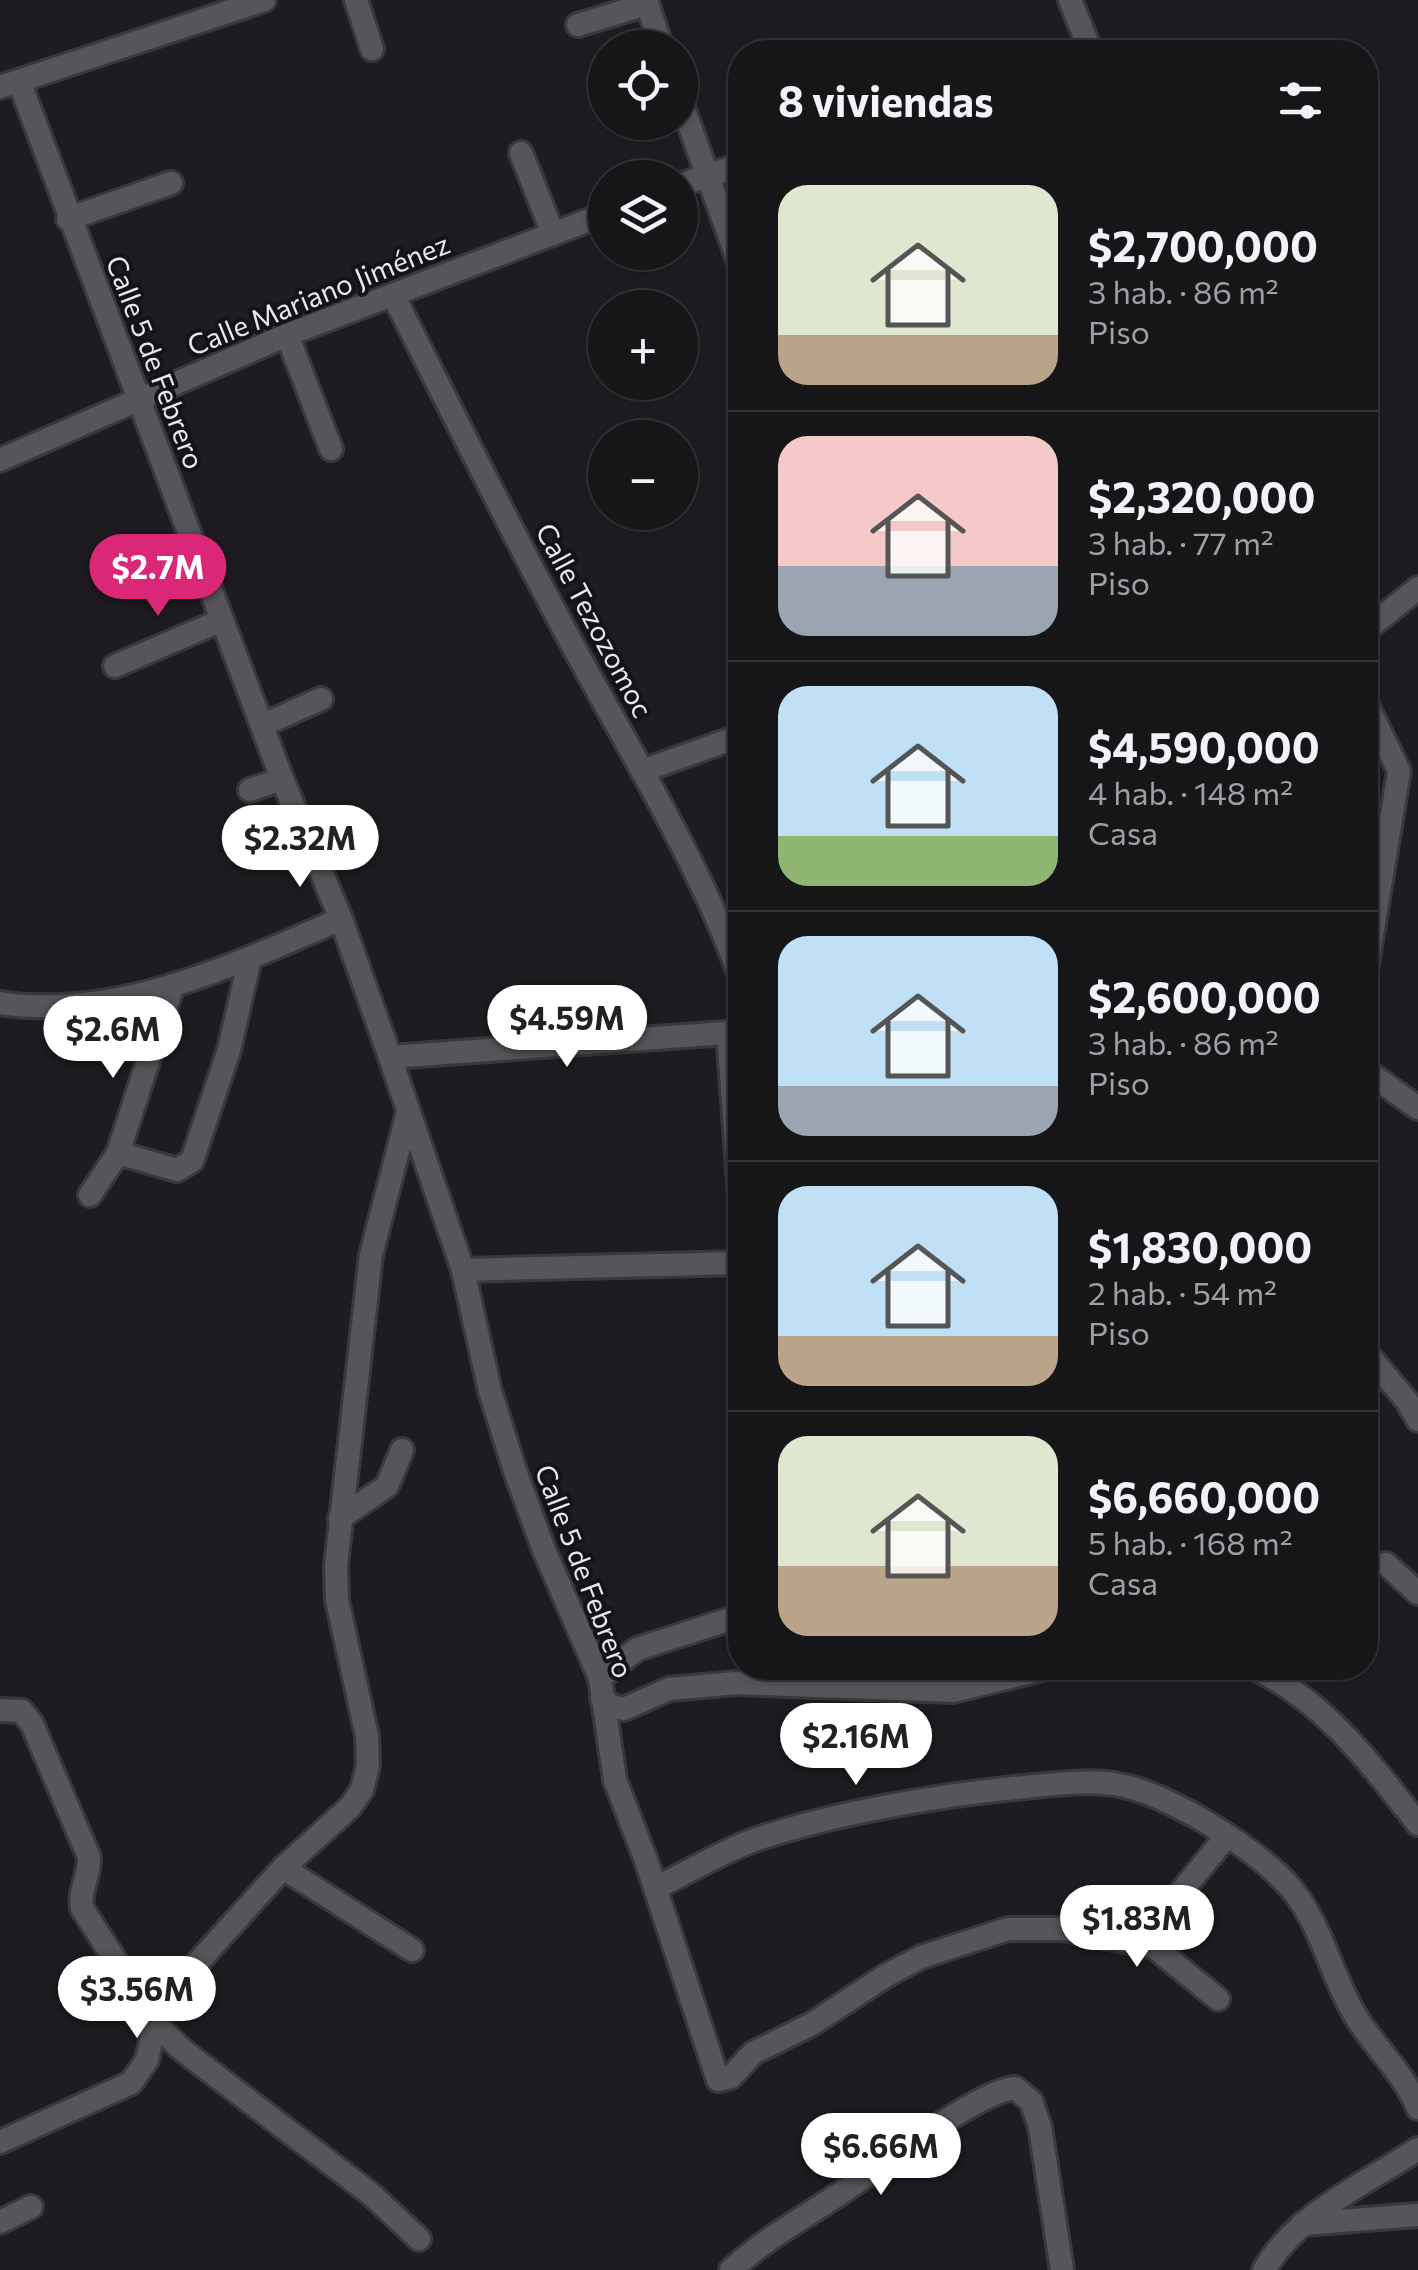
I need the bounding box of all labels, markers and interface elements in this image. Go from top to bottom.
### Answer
map controls [588,30,698,530]
button: locate [588,30,698,140]
icon: filters [1273,73,1328,128]
text: 8 viviendas [778,74,994,126]
button: layers [588,160,698,270]
text: $2,700,000 [1088,219,1318,271]
icon: home [858,225,978,345]
street label: Calle Mariano Jiménez [182,226,454,362]
street label: Calle 5 de Febrero [100,251,212,473]
text: 3 hab. · 86 m² [1088,271,1279,311]
button: + [588,290,698,400]
text: Piso [1088,311,1150,351]
button: − [588,420,698,530]
text: $2,320,000 [1088,470,1315,522]
icon: home [858,476,978,596]
street label: Calle Tezozomoc [530,517,660,723]
text: 3 hab. · 77 m² [1088,522,1274,562]
pin: $2.7M [88,534,228,619]
text: $2.7M [111,546,205,586]
text: Piso [1088,562,1150,602]
text: $4,590,000 [1088,720,1320,772]
icon: home [858,726,978,846]
text: 4 hab. · 148 m² [1088,772,1293,812]
pin: $2.32M [219,805,381,890]
text: Casa [1088,812,1158,852]
text: $2.32M [244,817,356,857]
text: $2,600,000 [1088,970,1321,1022]
icon: home [858,976,978,1096]
pin: $4.59M [486,985,648,1070]
pin: $2.6M [43,996,183,1081]
text: $4.59M [509,997,625,1037]
text: $2.6M [65,1008,161,1048]
text: 3 hab. · 86 m² [1088,1022,1279,1062]
text: Piso [1088,1062,1150,1102]
text: $1,830,000 [1088,1220,1312,1272]
icon: home [858,1226,978,1346]
text: 2 hab. · 54 m² [1088,1272,1277,1312]
text: Piso [1088,1312,1150,1352]
street label: Calle 5 de Febrero [529,1460,641,1682]
text: $6,660,000 [1088,1470,1320,1522]
icon: home [858,1476,978,1596]
text: 5 hab. · 168 m² [1088,1522,1293,1562]
text: Casa [1088,1562,1158,1602]
pin: $2.16M [775,1703,937,1788]
text: $2.16M [802,1715,910,1755]
pin: $1.83M [1056,1885,1218,1970]
text: $1.83M [1082,1897,1192,1937]
pin: $3.56M [56,1956,218,2041]
text: $3.56M [80,1968,194,2008]
pin: $6.66M [800,2113,962,2198]
text: $6.66M [823,2125,939,2165]

